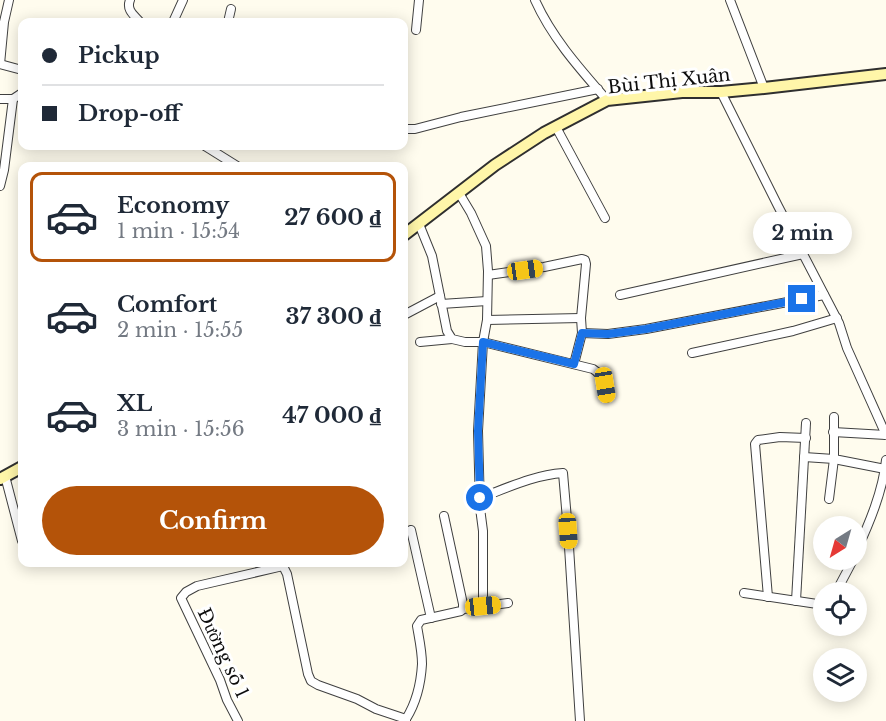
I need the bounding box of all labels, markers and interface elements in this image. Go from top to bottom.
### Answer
text: Pickup [78,42,160,69]
street label: Bùi Thị Xuân [607,64,731,98]
text: Drop-off [78,100,180,127]
icon: car [45,190,99,244]
text: Economy [117,192,229,219]
text: 27 600 ₫ [284,204,381,231]
callout: 2 min [752,212,852,254]
text: 1 min · 15:54 [117,219,240,243]
text: 2 min [771,221,834,245]
car [506,259,544,281]
route end [788,285,815,312]
icon: car [45,289,99,343]
text: Comfort [117,291,217,318]
text: 37 300 ₫ [285,303,381,330]
text: 2 min · 15:55 [117,318,243,342]
car [593,366,617,404]
icon: car [45,388,99,442]
text: XL [117,390,152,417]
text: 47 000 ₫ [282,402,381,429]
text: 3 min · 15:56 [117,417,245,441]
route start [466,484,493,511]
button: Confirm [42,486,384,555]
car [558,512,578,550]
north arrow [813,516,867,570]
map controls [813,516,867,702]
button: locate [813,582,867,636]
car [464,595,502,617]
street label: Đường số 1 [193,605,253,701]
button: layers [813,648,867,702]

